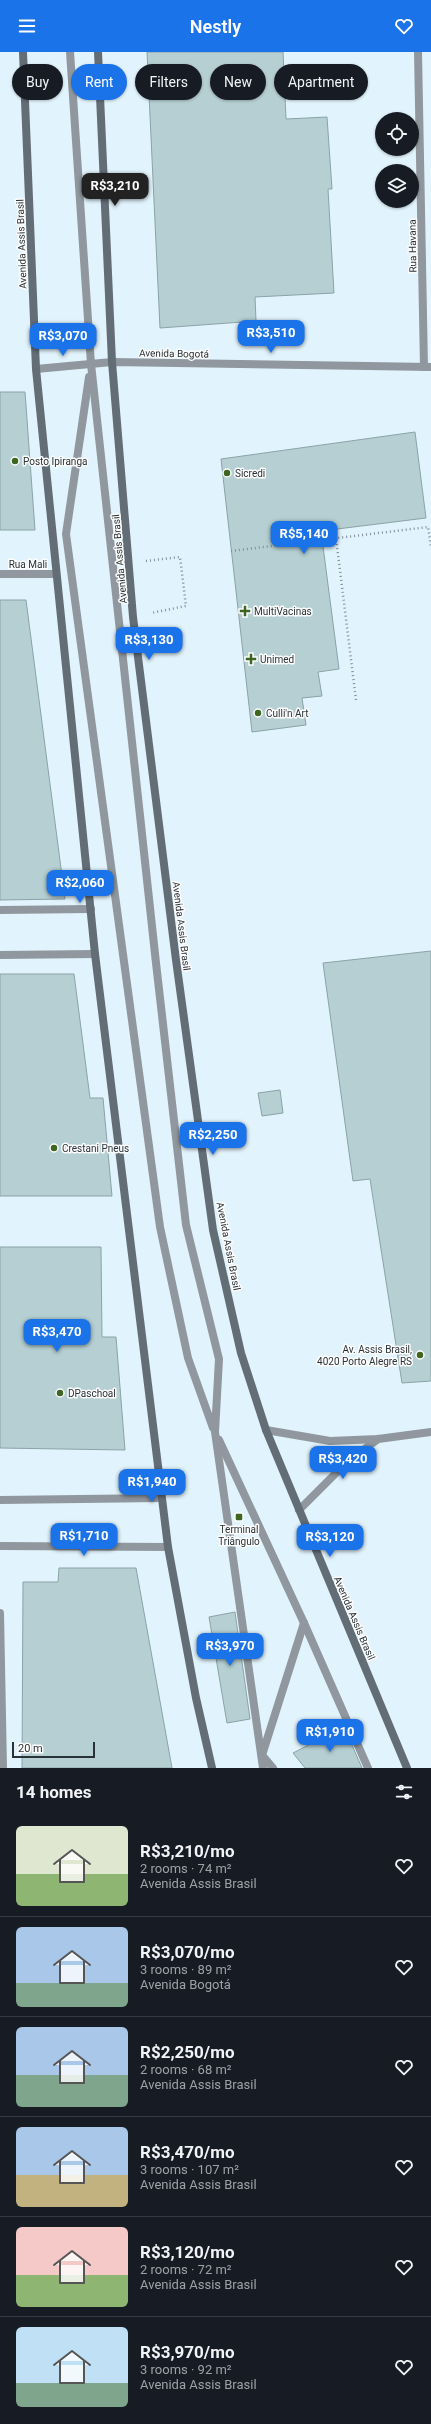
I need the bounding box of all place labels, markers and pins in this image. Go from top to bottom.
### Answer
pin: R$3,210 [78,173,152,207]
pin: R$3,510 [234,320,308,354]
pin: R$3,070 [26,323,100,357]
marker: Posto Ipiranga [10,456,20,466]
place label: Posto Ipiranga [23,456,87,467]
marker: Sicredi [222,468,232,478]
place label: Sicredi [235,468,265,479]
pin: R$5,140 [267,521,341,555]
marker: MultiVacinas [239,605,251,617]
place label: MultiVacinas [254,606,312,617]
pin: R$3,130 [112,627,186,661]
marker: Unimed [245,653,257,665]
place label: Unimed [260,654,294,665]
marker: Culli'n Art [253,708,263,718]
place label: Culli'n Art [266,708,308,719]
pin: R$2,060 [43,870,117,904]
pin: R$2,250 [176,1122,250,1156]
marker: Crestani Pneus [49,1143,59,1153]
place label: Crestani Pneus [62,1143,129,1154]
pin: R$3,470 [20,1319,94,1353]
place label: Av. Assis Brasil, 4020 Porto Alegre RS [317,1344,412,1367]
marker: Av. Assis Brasil, 4020 Porto Alegre RS [415,1350,425,1360]
marker: DPaschoal [55,1388,65,1398]
place label: DPaschoal [68,1388,116,1399]
pin: R$3,420 [306,1446,380,1480]
pin: R$1,940 [115,1469,189,1503]
marker: Terminal Triângulo [234,1512,244,1522]
pin: R$1,710 [47,1523,121,1557]
place label: Terminal Triângulo [218,1524,260,1547]
pin: R$3,120 [293,1524,367,1558]
pin: R$3,970 [193,1633,267,1667]
pin: R$1,910 [293,1719,367,1753]

